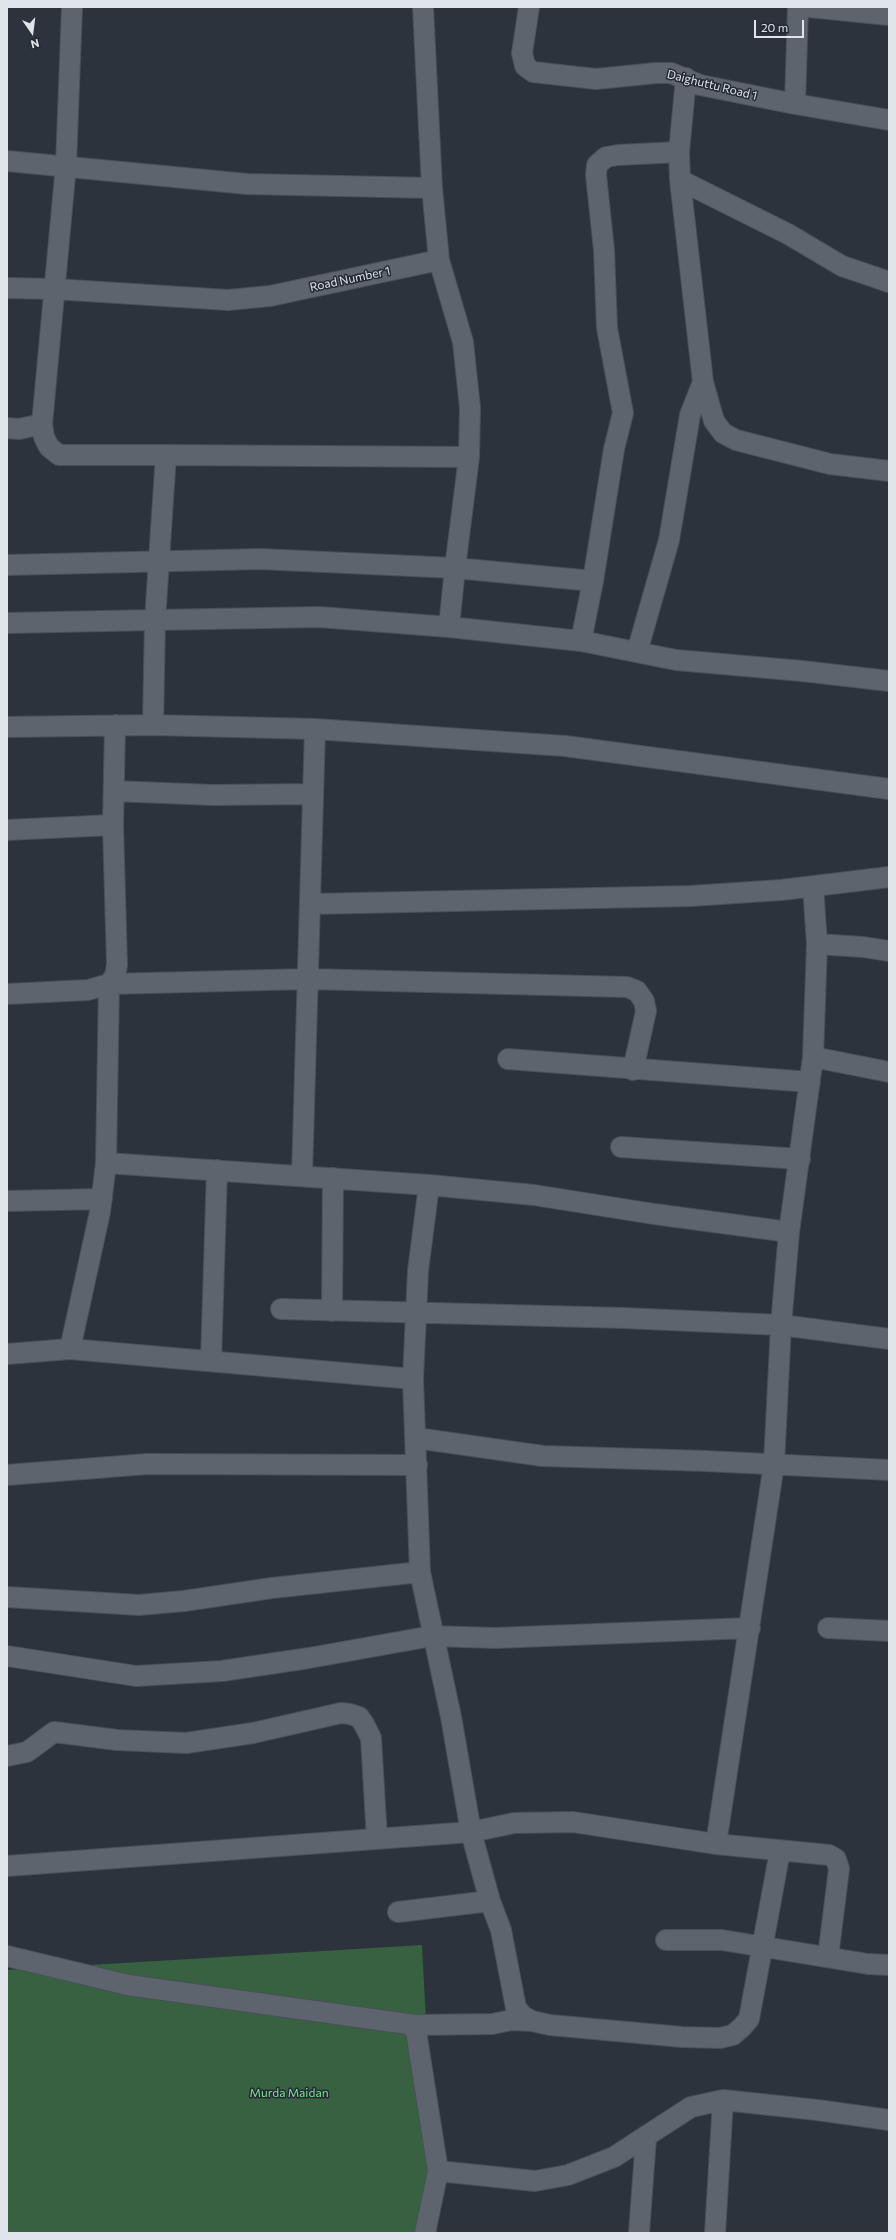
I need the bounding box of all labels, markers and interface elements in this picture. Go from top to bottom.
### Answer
north arrow [12,12,52,52]
scale bar [756,12,806,38]
text: 20 m [761,20,788,34]
text: N [29,37,41,51]
street label: Daighuttu Road 1 [665,67,759,103]
street label: Road Number 1 [308,263,392,295]
park label: Murda Maidan [249,2086,329,2100]

